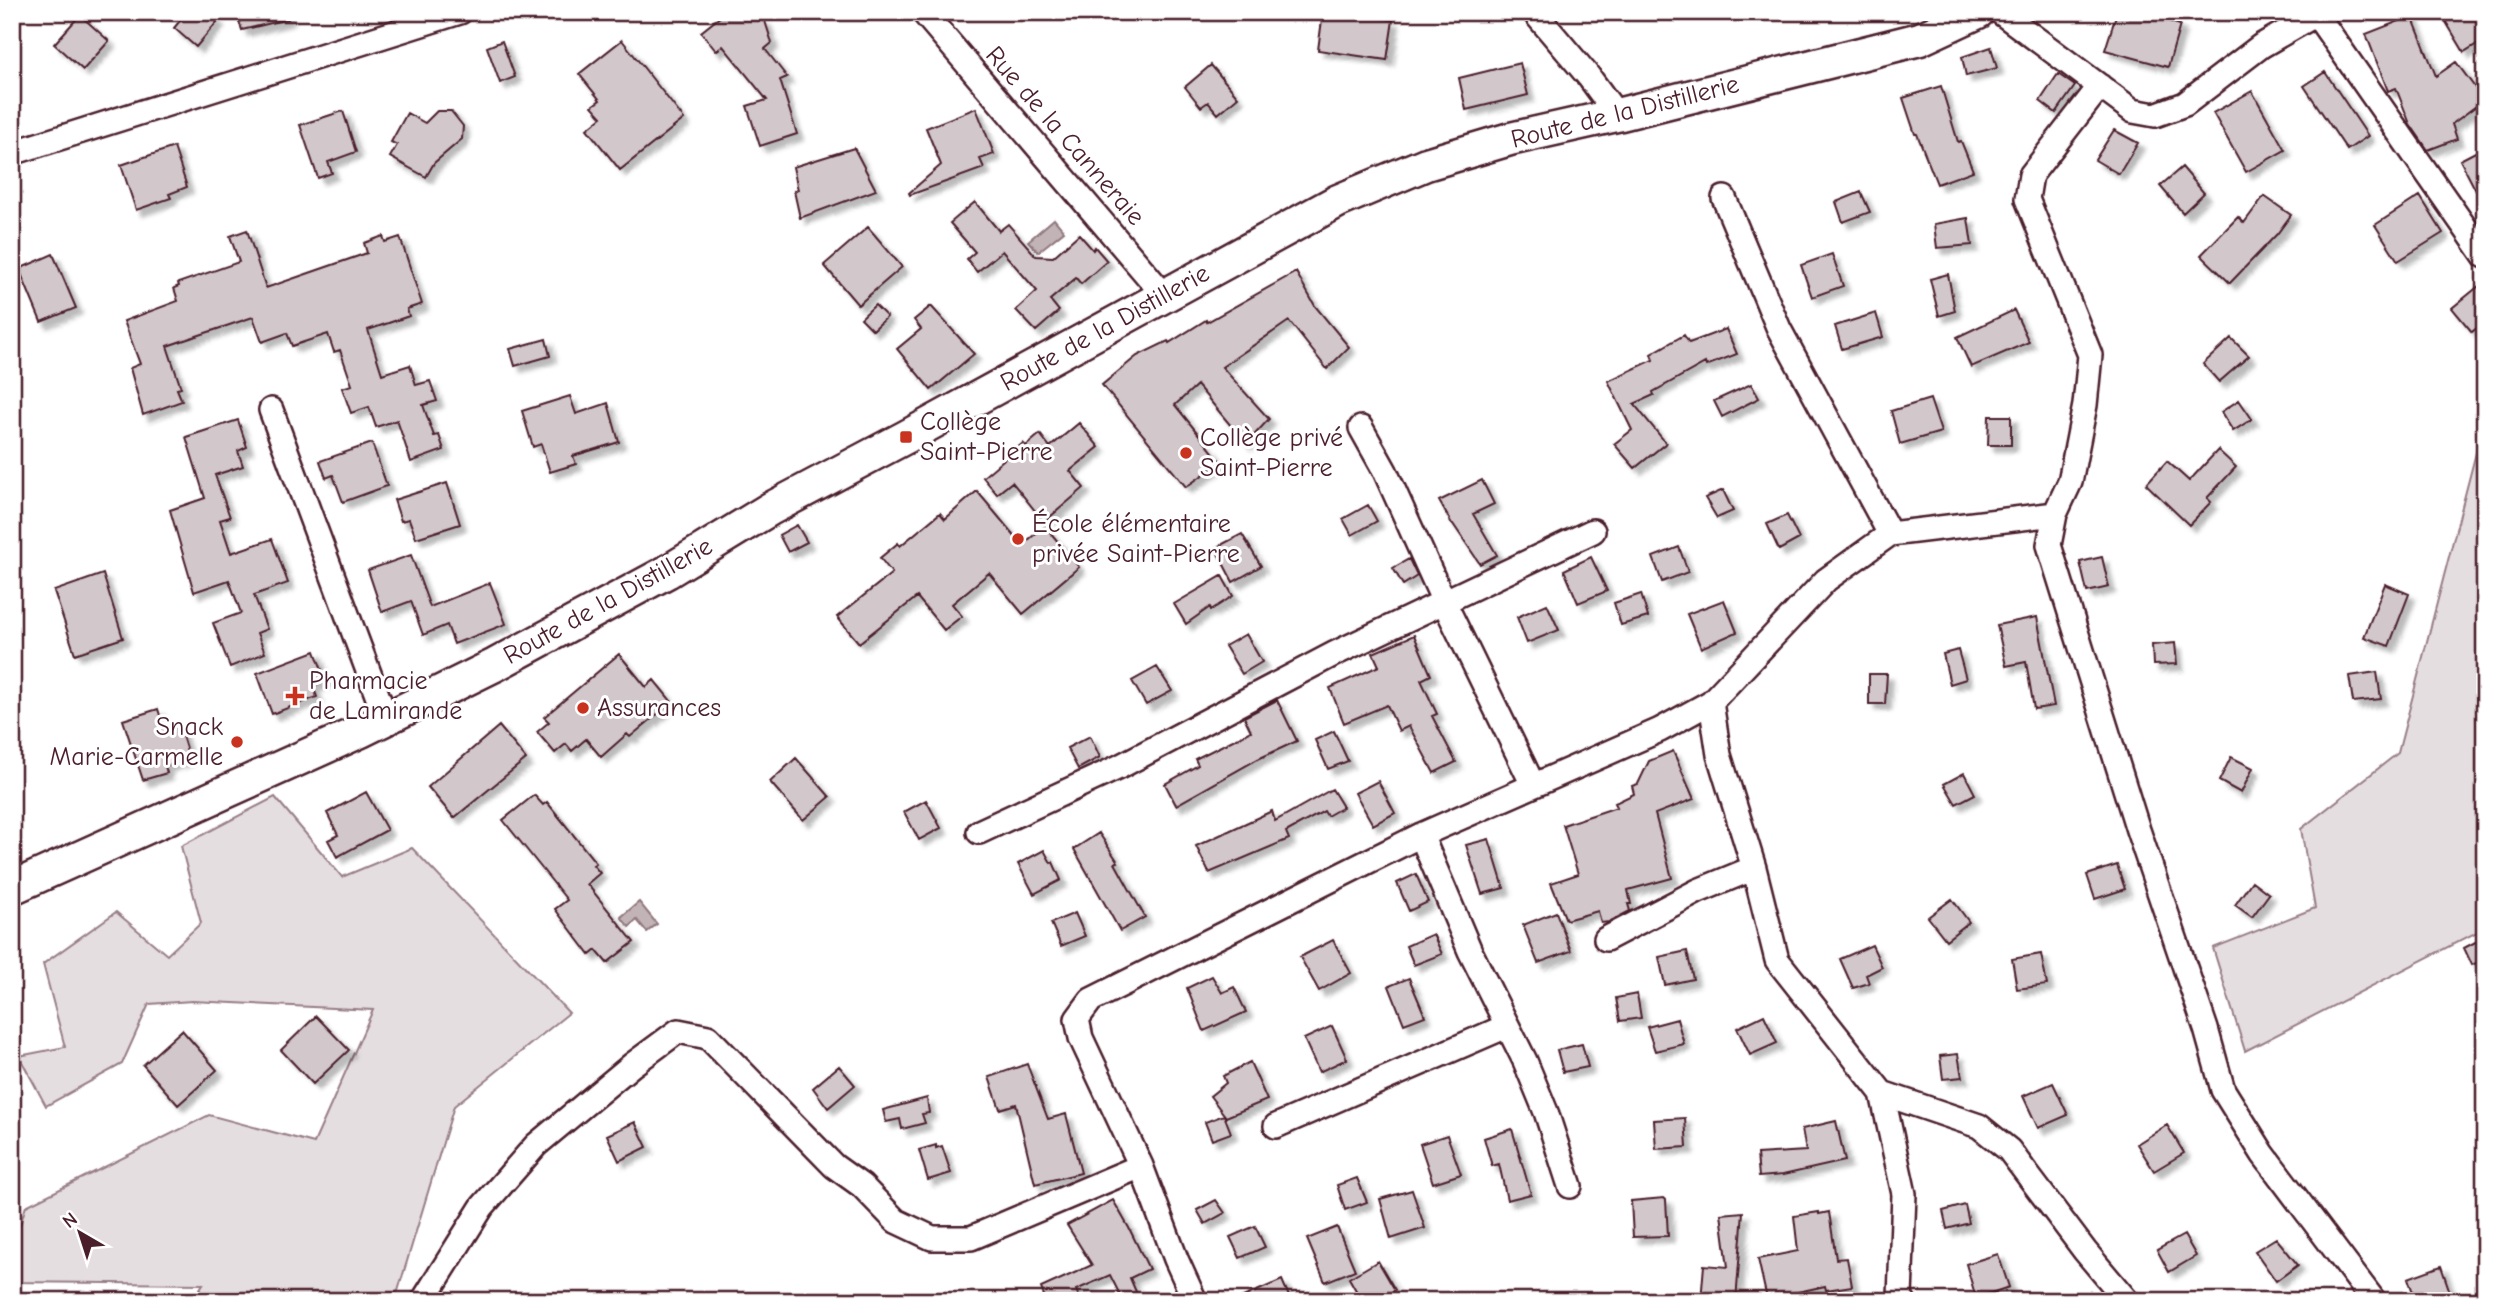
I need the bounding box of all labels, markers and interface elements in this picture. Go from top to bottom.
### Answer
street label: Rue de la Canneraie [979,40,1151,232]
street label: Route de la Distillerie [1508,69,1742,155]
street label: Route de la Distillerie [995,258,1215,398]
place label: Collège Saint-Pierre [920,407,1053,467]
place label: Collège privé Saint-Pierre [1200,423,1343,483]
marker: Collège Saint-Pierre [898,429,914,445]
marker: Collège privé Saint-Pierre [1178,445,1194,461]
place label: École élémentaire privée Saint-Pierre [1032,508,1240,569]
street label: Route de la Distillerie [498,531,718,671]
marker: École élémentaire privée Saint-Pierre [1010,531,1026,547]
place label: Pharmacie de Lamirande [309,666,462,726]
marker: Pharmacie de Lamirande [287,688,303,704]
place label: Assurances [597,693,721,723]
marker: Assurances [575,700,591,716]
place label: Snack Marie-Carmelle [49,712,223,772]
marker: Snack Marie-Carmelle [229,734,245,750]
north arrow [46,1198,116,1268]
text: N [58,1208,82,1233]

